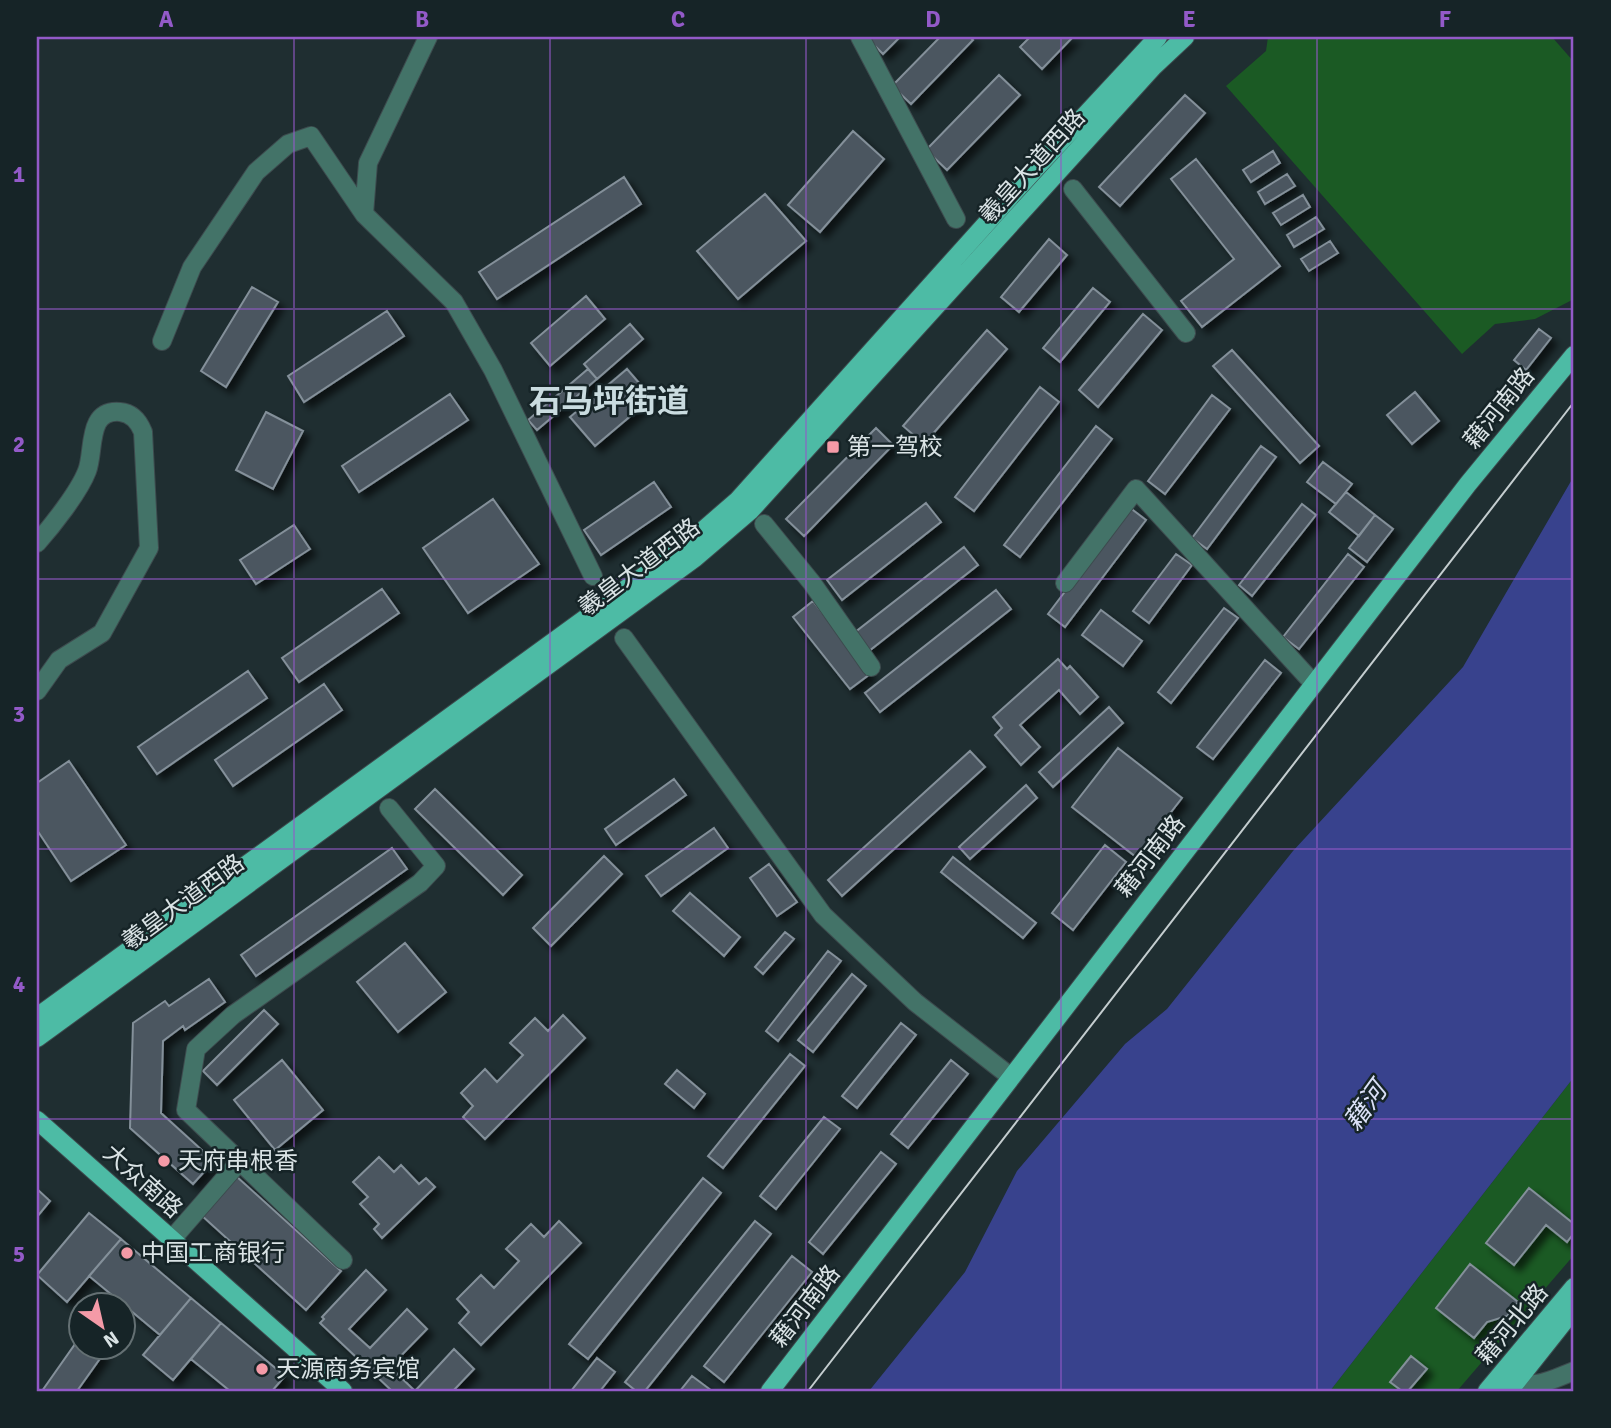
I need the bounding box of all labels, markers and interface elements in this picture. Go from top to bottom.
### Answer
text: A [159,5,174,34]
text: B [415,5,429,34]
text: C [671,5,685,34]
text: D [925,5,941,34]
text: E [1182,5,1196,34]
text: F [1439,5,1451,34]
street label: 羲皇大道西路 [973,102,1091,230]
text: 1 [13,160,25,189]
street label: 藉河南路 [1457,361,1541,455]
district label: 石马坪街道 [529,382,689,421]
text: 2 [13,430,25,459]
place label: 第一驾校 [847,432,943,462]
marker: 第一驾校 [825,439,841,455]
street label: 羲皇大道西路 [572,512,706,622]
text: 3 [13,700,25,729]
street label: 藉河南路 [1109,809,1191,903]
street label: 羲皇大道西路 [116,848,250,956]
text: 4 [13,970,25,999]
water label: 藉河 [1338,1072,1397,1137]
street label: 大众南路 [97,1138,189,1224]
place label: 天府串根香 [178,1146,298,1176]
marker: 天府串根香 [156,1153,172,1169]
place label: 中国工商银行 [141,1238,285,1268]
text: 5 [13,1240,25,1269]
marker: 中国工商银行 [119,1245,135,1261]
street label: 藉河南路 [764,1259,846,1353]
street label: 藉河北路 [1470,1278,1554,1370]
north arrow [66,1292,136,1362]
text: N [99,1326,123,1353]
place label: 天源商务宾馆 [276,1354,420,1384]
marker: 天源商务宾馆 [254,1361,270,1377]

